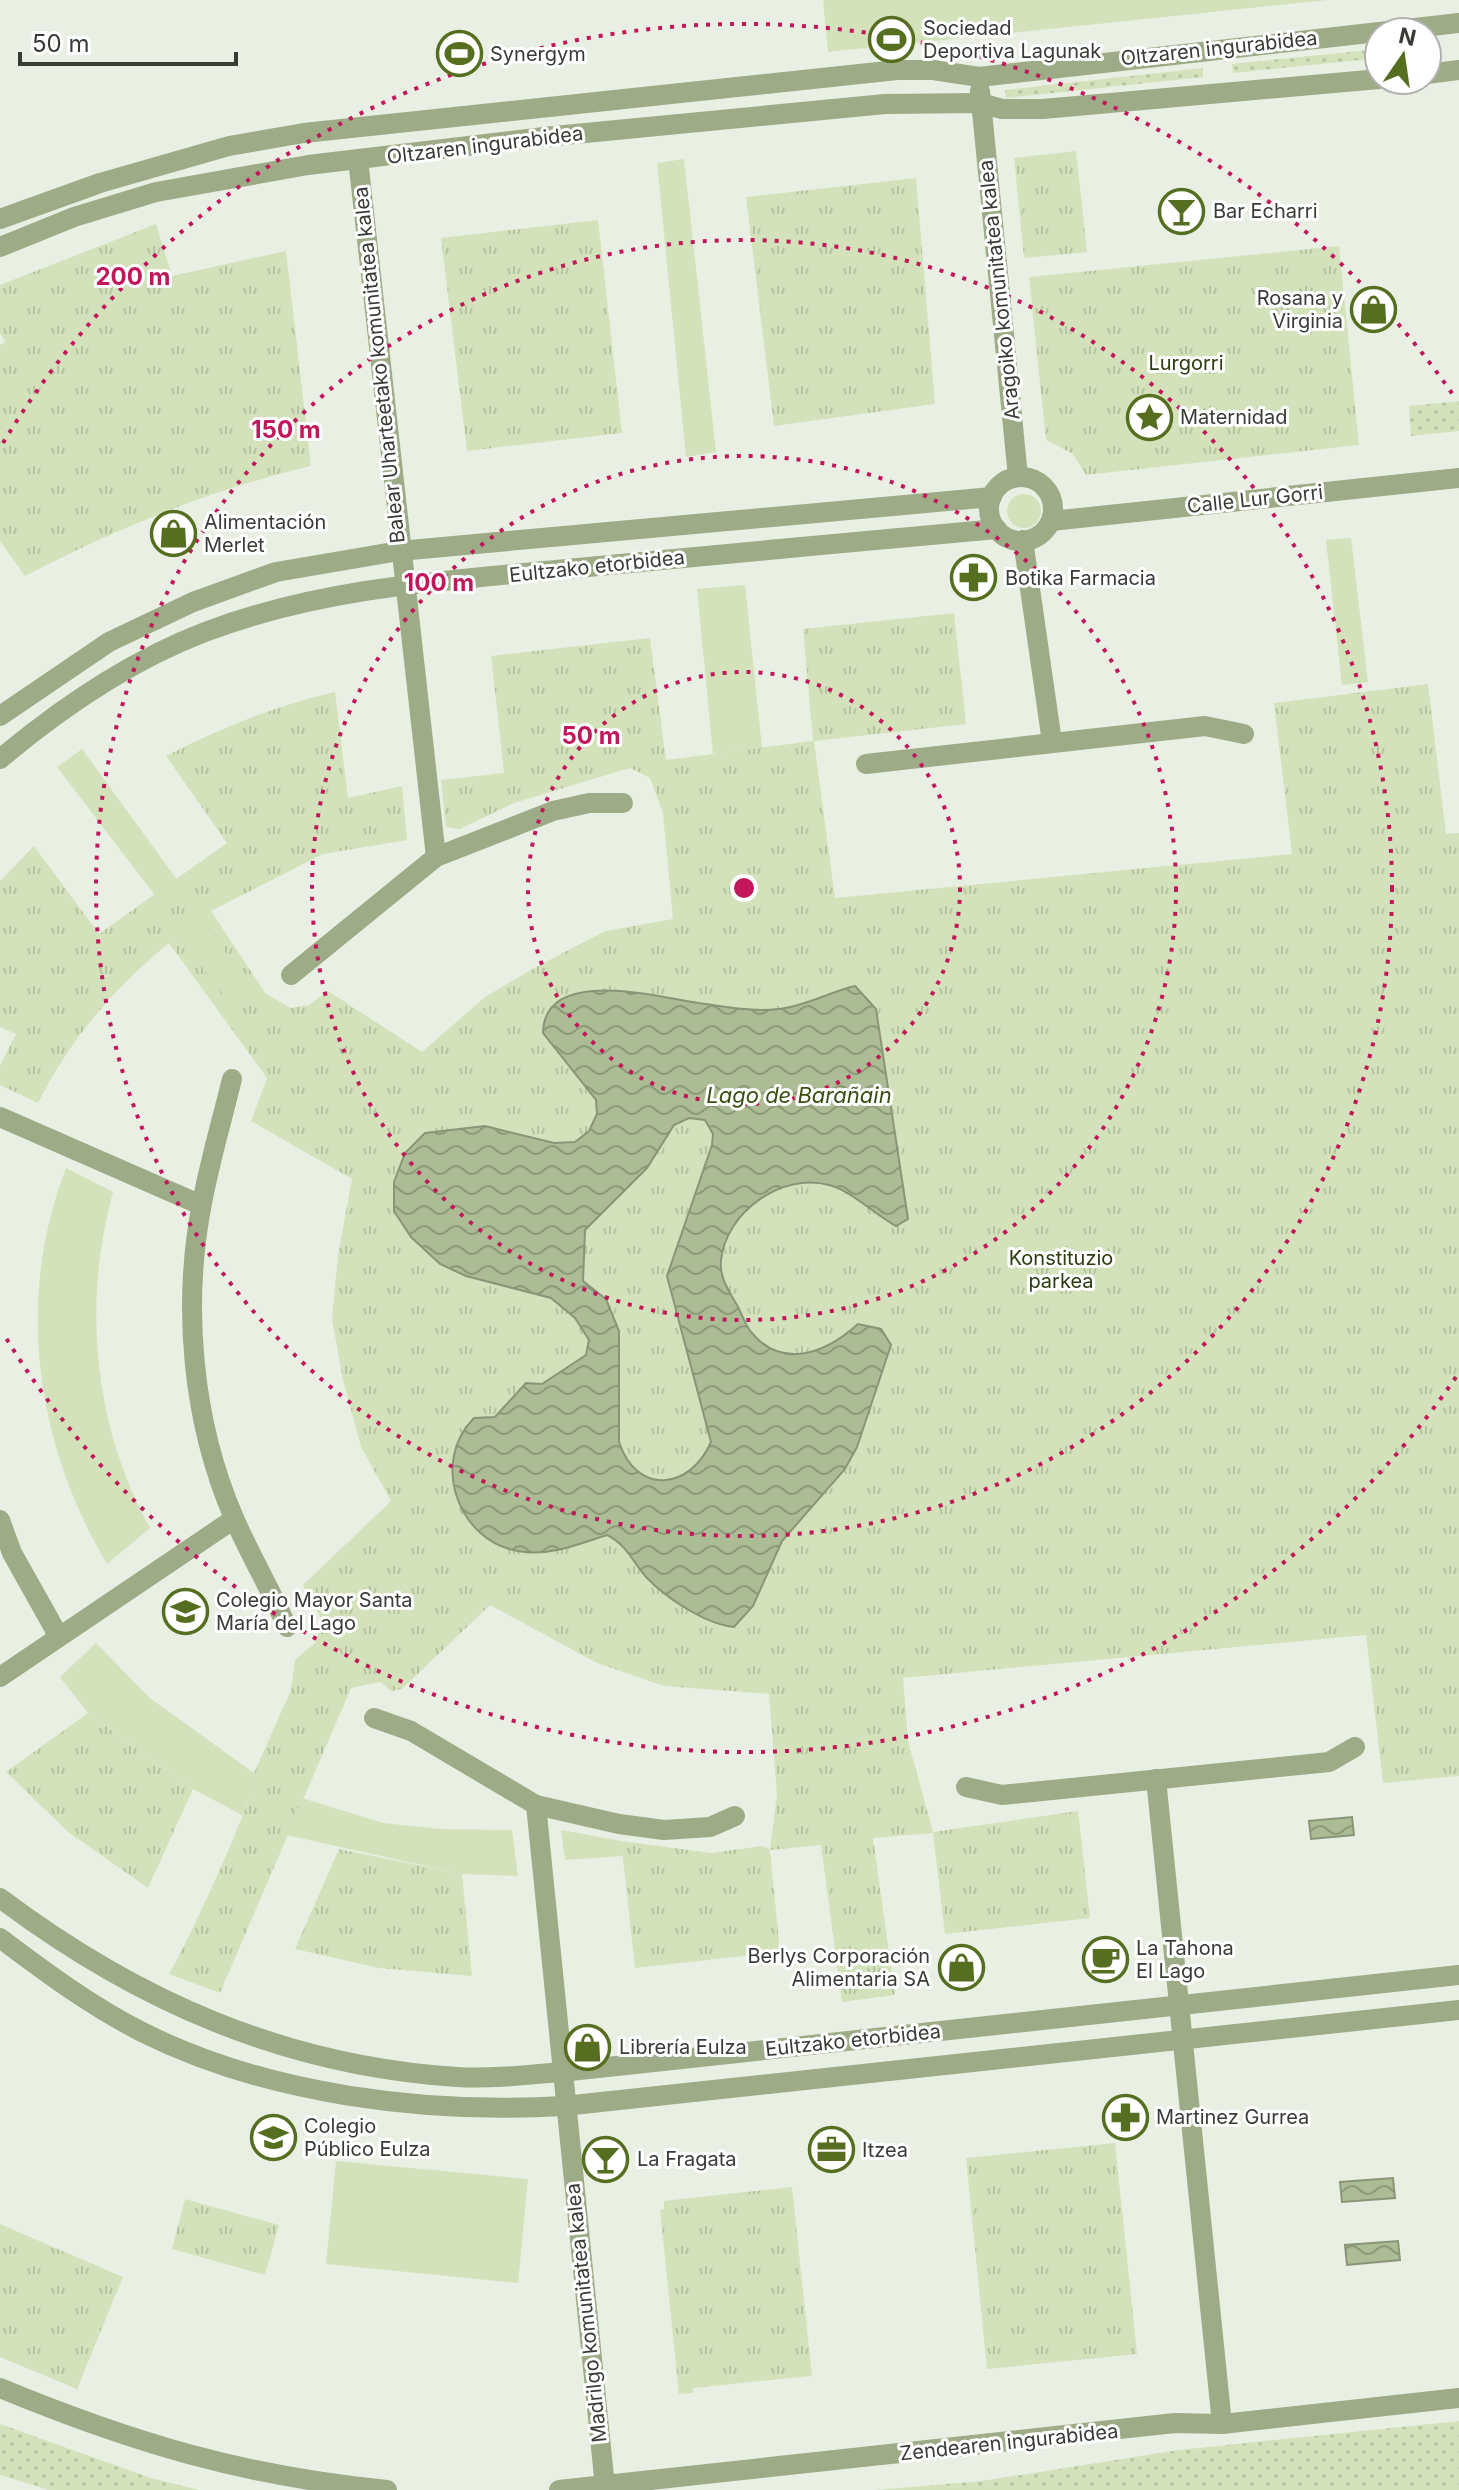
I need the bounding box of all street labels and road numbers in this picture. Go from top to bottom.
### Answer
street label: Oltzaren ingurabidea [1120,26,1318,70]
street label: Oltzaren ingurabidea [386,121,584,169]
street label: Aragoiko komunitatea kalea [973,159,1025,421]
street label: Balear Uharteetako komunitatea kalea [348,185,410,545]
street label: Calle Lur Gorri [1186,480,1324,518]
street label: Eultzako etorbidea [508,545,686,587]
street label: Eultzako etorbidea [764,2019,942,2061]
street label: Madrilgo komunitatea kalea [560,2182,612,2444]
street label: Zendearen ingurabidea [899,2419,1119,2465]

